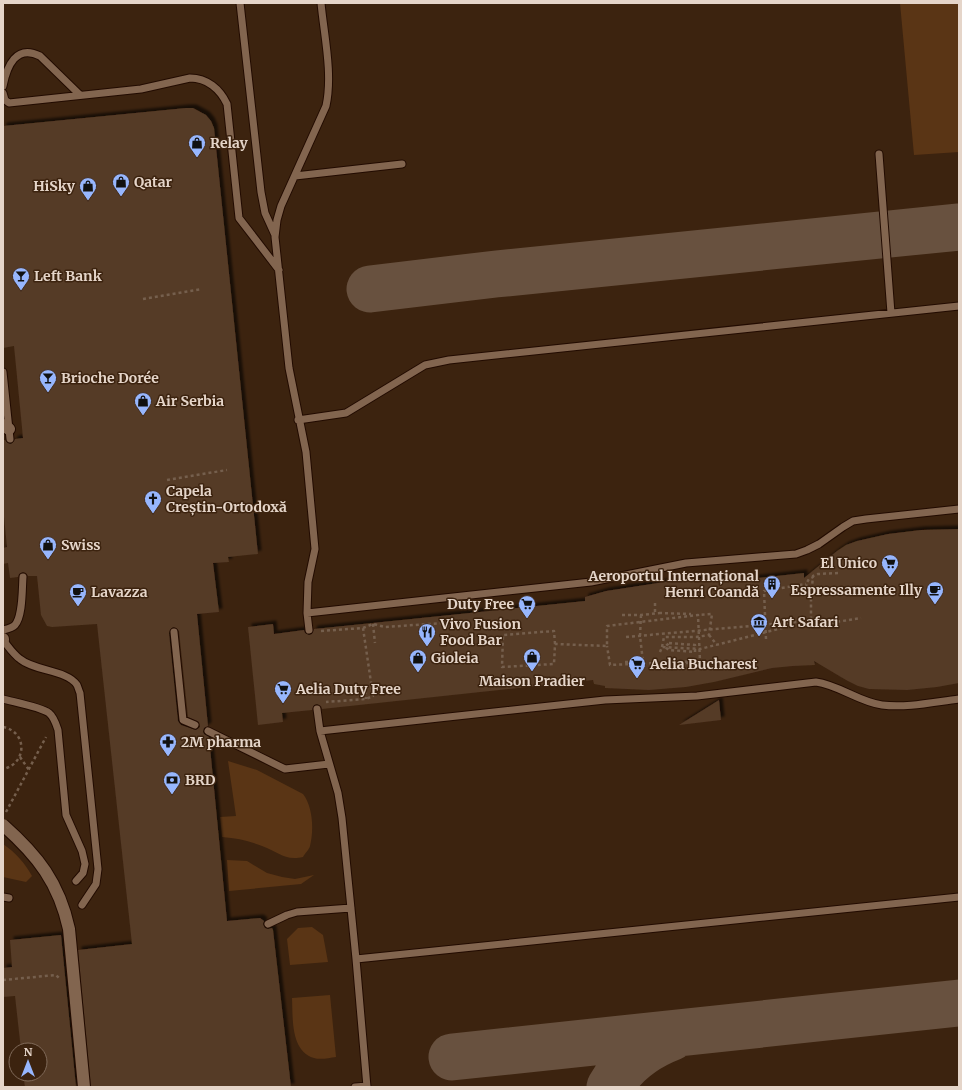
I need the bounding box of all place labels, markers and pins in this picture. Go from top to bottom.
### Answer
shop icon: Relay [187,133,207,158]
place label: Relay [210,134,249,152]
shop icon: Qatar [111,172,131,197]
place label: Qatar [134,173,172,191]
shop icon: HiSky [78,176,98,201]
place label: HiSky [33,177,76,195]
bar icon: Left Bank [11,266,31,291]
place label: Left Bank [34,267,103,285]
bar icon: Brioche Dorée [38,368,58,393]
place label: Brioche Dorée [61,369,159,387]
shop icon: Air Serbia [133,391,153,416]
place label: Air Serbia [155,392,224,410]
place label: Capela Creștin-Ortodoxă [166,482,287,516]
church icon: Capela Creștin-Ortodoxă [143,489,163,514]
shop icon: Swiss [38,535,58,560]
place label: Swiss [61,536,101,554]
supermarket icon: El Unico [880,553,900,578]
place label: El Unico [820,554,877,572]
place label: Aeroportul Internațional Henri Coandă [588,567,759,601]
building icon: Aeroportul Internațional Henri Coandă [762,574,782,599]
cafe icon: Espressamente Illy [925,580,945,605]
place label: Espressamente Illy [791,581,923,599]
cafe icon: Lavazza [68,582,88,607]
place label: Lavazza [91,583,148,601]
supermarket icon: Duty Free [517,594,537,619]
place label: Duty Free [447,595,514,613]
museum icon: Art Safari [749,612,769,637]
place label: Art Safari [771,613,839,631]
place label: Vivo Fusion Food Bar [439,615,521,649]
restaurant icon: Vivo Fusion Food Bar [417,622,437,647]
shop icon: Maison Pradier [522,647,542,672]
shop icon: Gioleia [408,648,428,673]
place label: Gioleia [431,649,479,667]
supermarket icon: Aelia Bucharest [627,654,647,679]
place label: Aelia Bucharest [649,655,758,673]
place label: Maison Pradier [479,672,586,690]
supermarket icon: Aelia Duty Free [273,679,293,704]
place label: Aelia Duty Free [295,680,401,698]
pharmacy icon: 2M pharma [158,732,178,757]
place label: 2M pharma [181,733,261,751]
bank icon: BRD [162,770,182,795]
place label: BRD [185,771,216,789]

